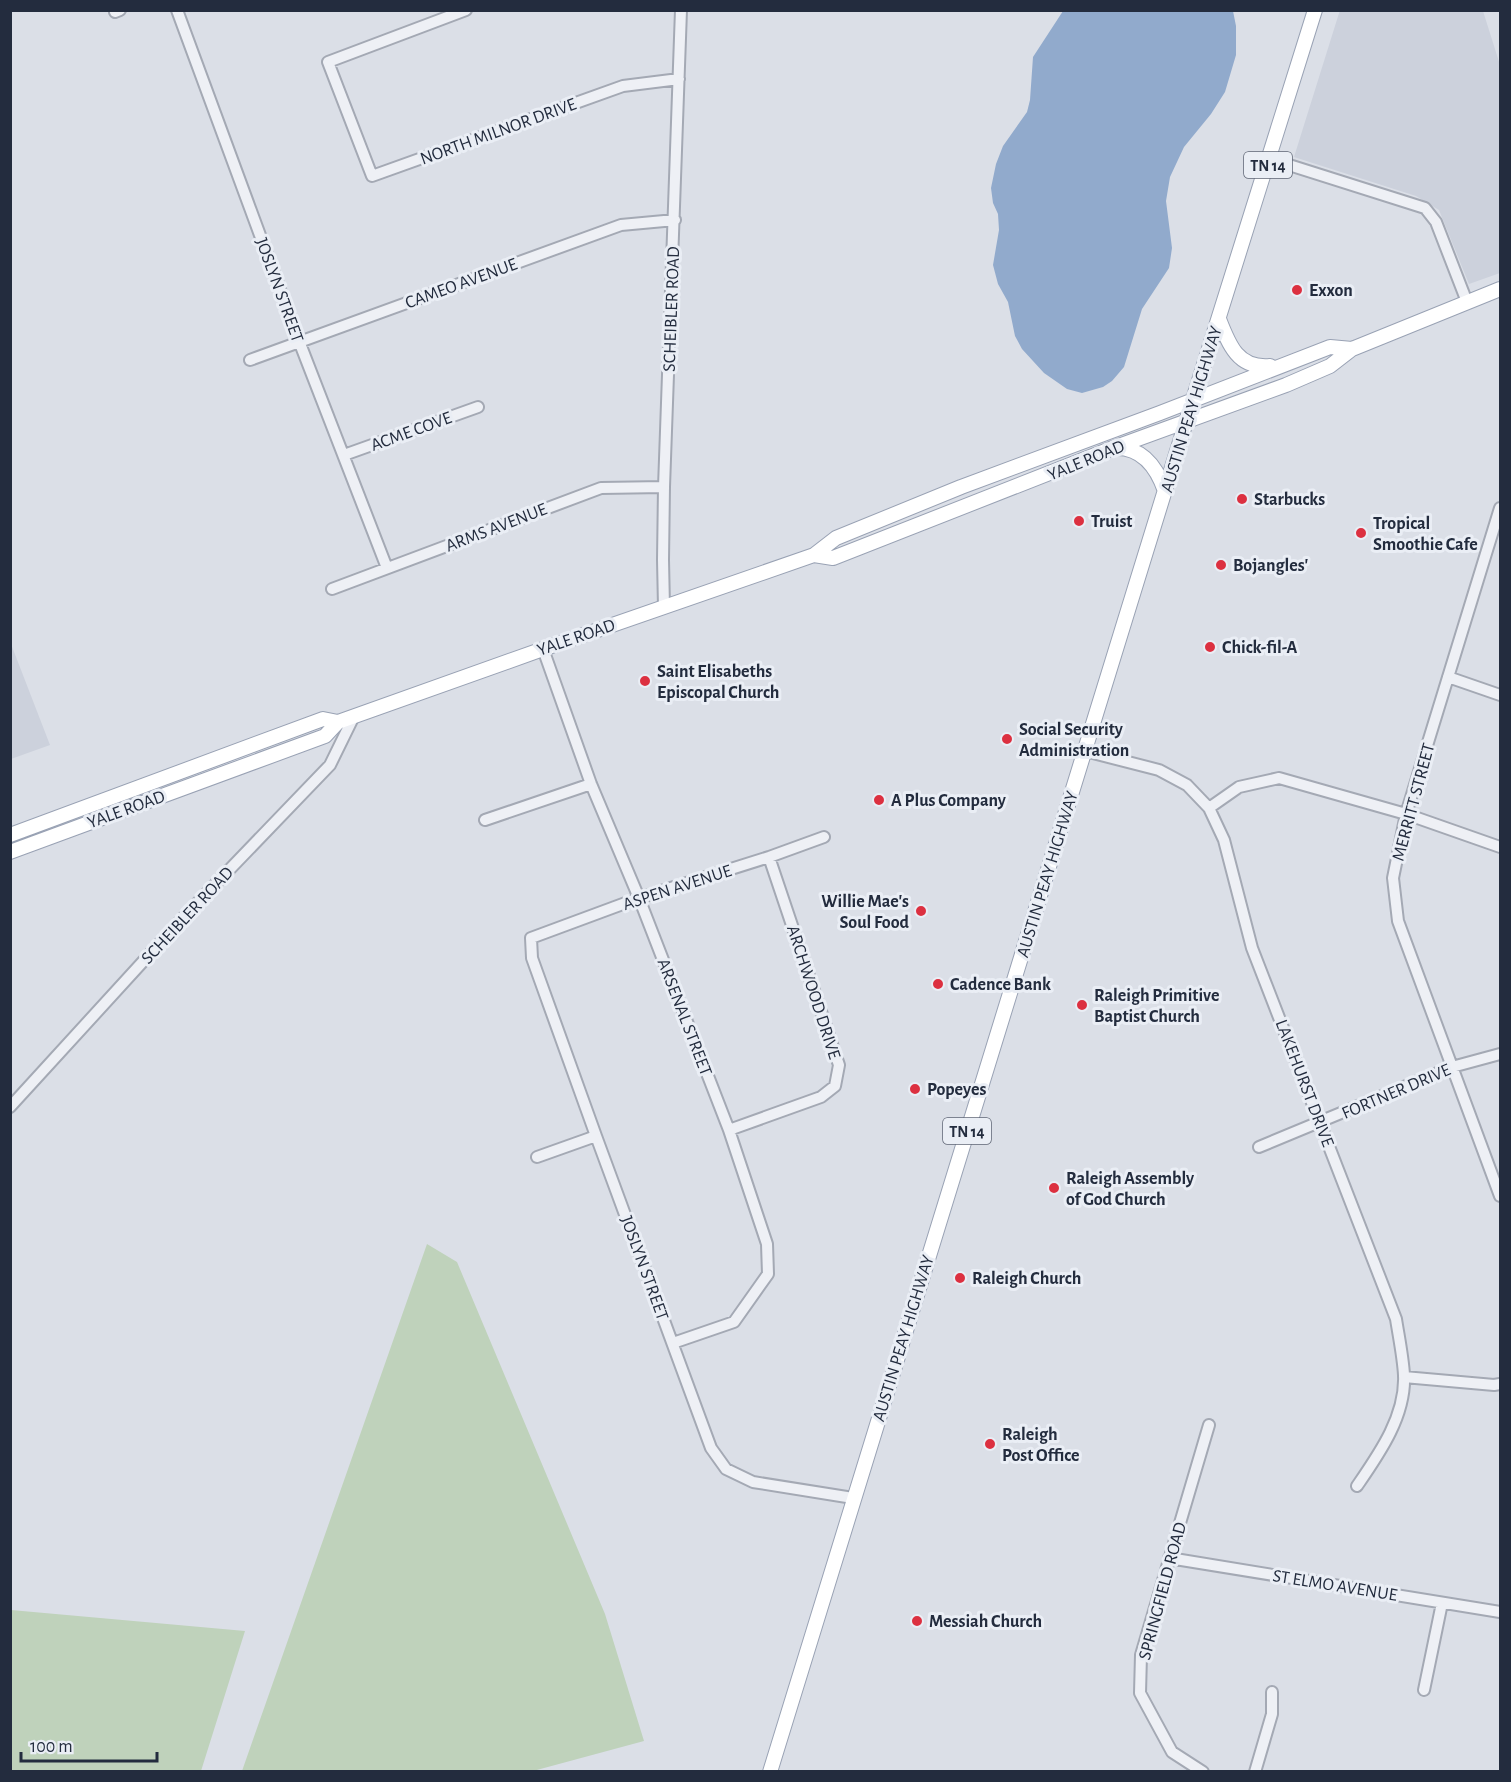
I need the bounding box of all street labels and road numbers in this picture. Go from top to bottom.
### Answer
street label: NORTH MILNOR DRIVE [418,95,579,169]
road number: TN 14 [1244,152,1292,178]
street label: JOSLYN STREET [252,236,306,345]
street label: SCHEIBLER ROAD [661,246,683,372]
street label: CAMEO AVENUE [403,255,520,313]
street label: AUSTIN PEAY HIGHWAY [1158,324,1226,495]
street label: ACME COVE [368,409,455,455]
street label: YALE ROAD [1045,437,1127,484]
street label: ARMS AVENUE [443,500,550,556]
street label: YALE ROAD [535,616,618,660]
street label: MERRITT STREET [1390,741,1438,863]
street label: YALE ROAD [85,788,168,832]
street label: AUSTIN PEAY HIGHWAY [1014,789,1082,960]
street label: ASPEN AVENUE [621,862,734,914]
street label: SCHEIBLER ROAD [138,864,237,968]
street label: ARCHWOOD DRIVE [783,923,843,1062]
street label: ARSENAL STREET [653,956,715,1079]
street label: LAKEHURST DRIVE [1271,1017,1337,1150]
street label: FORTNER DRIVE [1339,1061,1454,1123]
road number: TN 14 [943,1118,991,1144]
street label: JOSLYN STREET [617,1214,671,1323]
street label: AUSTIN PEAY HIGHWAY [870,1253,938,1424]
street label: SPRINGFIELD ROAD [1136,1520,1190,1662]
street label: ST ELMO AVENUE [1271,1567,1399,1605]

